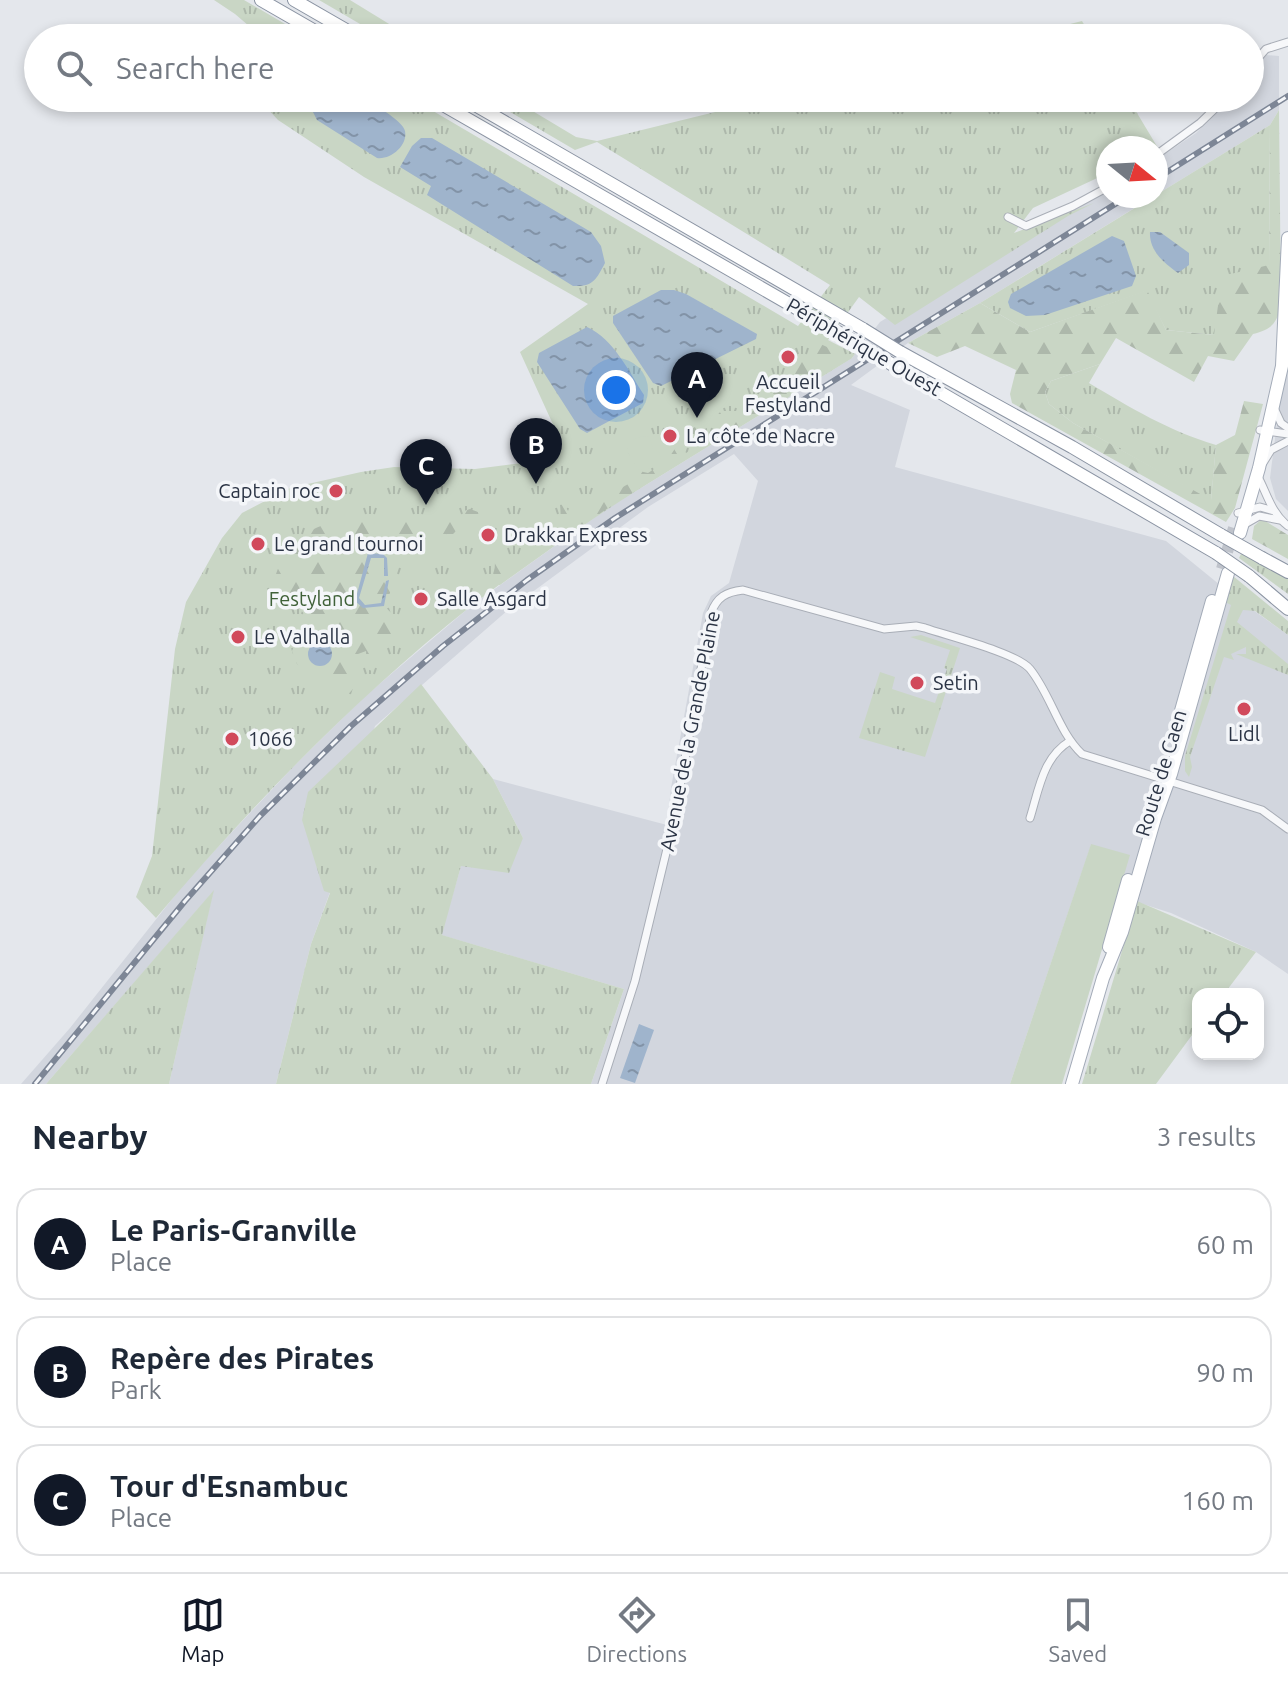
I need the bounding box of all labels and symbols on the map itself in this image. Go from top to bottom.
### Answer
north arrow [1096,136,1168,208]
street label: Périphérique Ouest [783,293,946,400]
marker: Accueil Festyland [779,348,797,366]
pin: A [671,352,723,418]
your location [596,370,636,410]
place label: Accueil Festyland [745,370,831,416]
pin: B [510,418,562,484]
place label: La côte de Nacre [686,424,835,447]
marker: La côte de Nacre [661,427,679,445]
pin: C [400,439,452,505]
place label: Captain roc [218,479,320,502]
marker: Captain roc [327,482,345,500]
place label: Drakkar Express [504,523,648,546]
marker: Drakkar Express [479,526,497,544]
place label: Le grand tournoi [274,532,423,555]
marker: Le grand tournoi [249,535,267,553]
park label: Festyland [269,587,355,610]
place label: Salle Asgard [437,587,547,610]
marker: Salle Asgard [412,590,430,608]
street label: Avenue de la Grande Plaine [655,609,724,853]
place label: Le Valhalla [254,625,350,648]
marker: Le Valhalla [229,628,247,646]
place label: Setin [933,671,979,694]
marker: Setin [908,674,926,692]
marker: Lidl [1235,700,1253,718]
street label: Route de Caen [1130,707,1191,839]
place label: Lidl [1228,722,1260,745]
place label: 1066 [248,727,293,750]
marker: 1066 [223,730,241,748]

